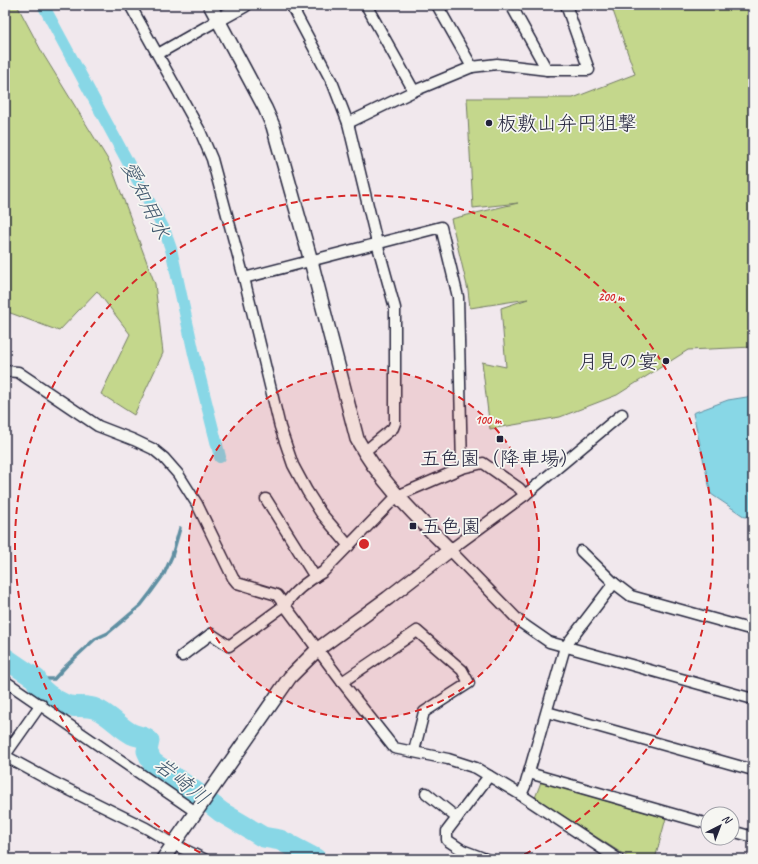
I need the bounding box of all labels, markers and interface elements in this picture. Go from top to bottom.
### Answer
place label: 板敷山弁円狙撃 [497,111,637,136]
marker: 板敷山弁円狙撃 [484,118,494,128]
water label: 愛知用水 [116,157,176,243]
text: 200 m [598,289,625,305]
place label: 月見の宴 [578,349,658,374]
marker: 月見の宴 [661,356,671,366]
text: 100 m [475,412,502,428]
marker: 五色園（降車場） [495,434,505,444]
place label: 五色園（降車場） [420,446,580,471]
place label: 五色園 [421,514,481,539]
marker: 五色園 [408,521,418,531]
centre of rings [357,537,371,551]
water label: 岩崎川 [149,751,215,811]
north arrow [700,806,740,846]
text: N [719,811,736,828]

